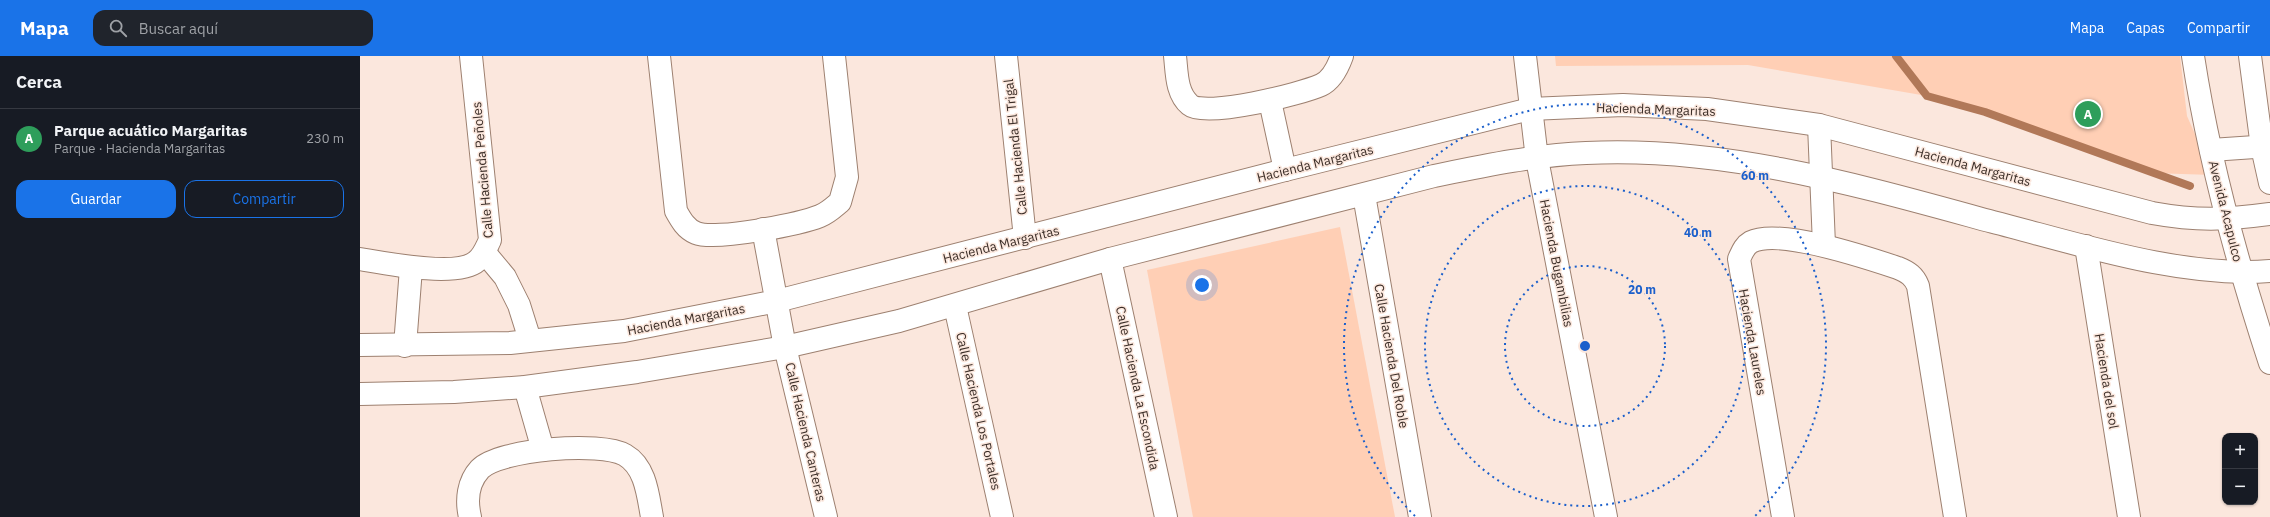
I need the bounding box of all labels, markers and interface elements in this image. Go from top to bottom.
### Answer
search box [93,10,373,46]
text: Mapa [20,16,69,40]
icon: search [107,17,129,39]
text: Buscar aquí [139,19,218,38]
text: Mapa [2070,19,2104,37]
text: Capas [2126,19,2165,37]
text: Compartir [2187,19,2250,37]
text: Cerca [16,71,62,93]
street label: Calle Hacienda El Trigal [1000,78,1031,216]
street label: Hacienda Margaritas [1596,99,1716,120]
pin: A [2075,99,2101,129]
street label: Calle Hacienda Peñoles [468,101,497,239]
text: Parque acuático Margaritas [54,121,247,140]
text: A [25,130,33,147]
text: 230 m [306,130,344,147]
text: Parque · Hacienda Margaritas [54,140,225,157]
street label: Hacienda Margaritas [1255,141,1375,186]
street label: Hacienda Margaritas [1913,143,2033,190]
street label: Avenida Acapulco [2205,159,2246,263]
text: 60 m [1741,168,1769,183]
button: Guardar [16,180,176,218]
button: Compartir [184,180,344,218]
street label: Hacienda Bugambilias [1536,198,1577,328]
street label: Hacienda Margaritas [941,222,1061,267]
text: 40 m [1684,225,1712,240]
your location [1192,275,1212,295]
text: 20 m [1628,282,1656,297]
street label: Calle Hacienda Del Roble [1370,283,1413,430]
street label: Hacienda Laureles [1735,288,1770,397]
street label: Hacienda Margaritas [626,300,746,339]
street label: Calle Hacienda La Escondida [1112,305,1163,472]
street label: Calle Hacienda Los Portales [952,331,1005,492]
street label: Hacienda del sol [2091,332,2123,430]
centre of rings [1578,339,1592,353]
street label: Calle Hacienda Canteras [781,361,830,503]
map controls [2222,433,2258,505]
button: + [2222,433,2258,469]
button: − [2222,469,2258,505]

